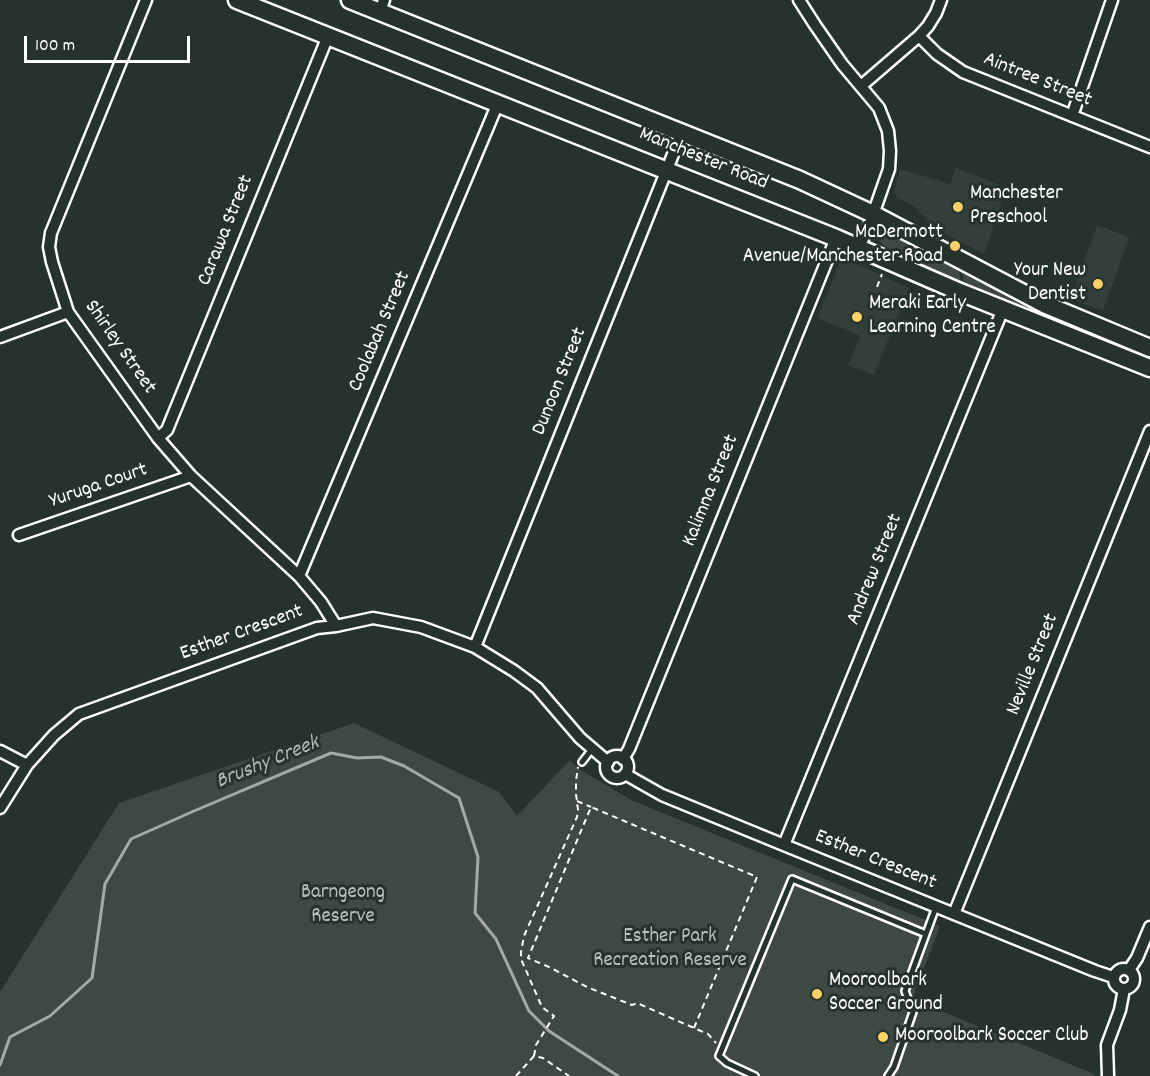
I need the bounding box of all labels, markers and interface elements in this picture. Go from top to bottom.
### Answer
scale bar [27,24,194,62]
text: 100 m [35,34,75,59]
street label: Aintree Street [979,48,1095,114]
street label: Manchester Road [635,123,771,197]
street label: Carawa Street [193,172,261,290]
place label: Manchester Preschool [970,182,1063,232]
marker: Manchester Preschool [951,200,965,214]
place label: McDermott Avenue/Manchester Road [743,221,943,271]
marker: McDermott Avenue/Manchester Road [948,239,962,253]
place label: Your New Dentist [1014,259,1086,309]
street label: Coolabah Street [344,268,418,396]
marker: Your New Dentist [1091,277,1105,291]
place label: Meraki Early Learning Centre [869,292,996,342]
street label: Shirley Street [77,296,161,400]
marker: Meraki Early Learning Centre [850,310,864,324]
street label: Dunoon Street [528,325,594,439]
street label: Kalimna Street [678,431,746,551]
street label: Yuruga Court [47,459,151,515]
street label: Andrew Street [842,511,910,629]
street label: Esther Crescent [177,600,307,668]
street label: Neville Street [1002,611,1066,719]
water label: Brushy Creek [213,731,323,797]
street label: Esther Crescent [810,825,940,897]
park label: Barngeong Reserve [301,881,385,931]
park label: Esther Park Recreation Reserve [593,925,747,975]
place label: Mooroolbark Soccer Ground [829,969,943,1019]
marker: Mooroolbark Soccer Ground [810,987,824,1001]
place label: Mooroolbark Soccer Club [895,1024,1088,1050]
marker: Mooroolbark Soccer Club [876,1030,890,1044]

